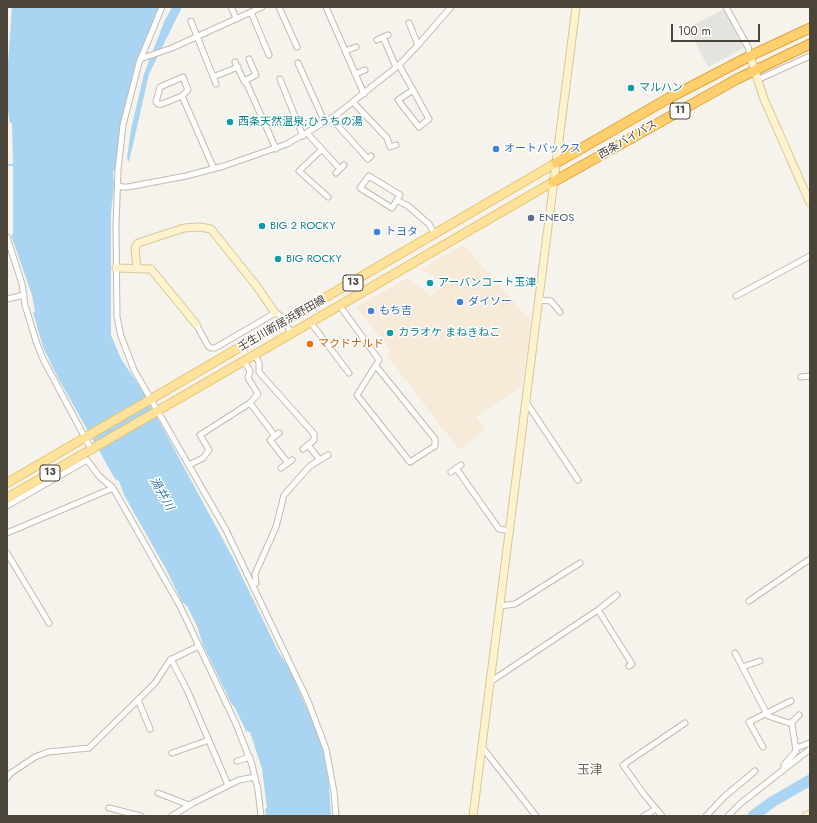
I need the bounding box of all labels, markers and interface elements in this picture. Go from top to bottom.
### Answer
scale bar [673,16,762,42]
text: 100 m [678,22,711,40]
place label: マルハン [639,81,683,95]
marker: マルハン [626,83,636,93]
road number: 11 [670,103,690,119]
place label: 西条天然温泉;ひうちの湯 [238,115,363,129]
marker: 西条天然温泉;ひうちの湯 [225,117,235,127]
street label: 西条バイパス [596,118,660,162]
place label: オートバックス [504,142,581,156]
marker: オートバックス [491,144,501,154]
place label: ENEOS [539,211,574,225]
marker: ENEOS [526,213,536,223]
place label: BIG 2 ROCKY [270,219,335,233]
marker: BIG 2 ROCKY [257,221,267,231]
place label: トヨタ [385,225,418,239]
marker: トヨタ [372,227,382,237]
place label: BIG ROCKY [286,252,342,266]
marker: BIG ROCKY [273,254,283,264]
road number: 13 [343,275,363,291]
place label: アーバンコート玉津 [438,276,536,290]
marker: アーバンコート玉津 [425,278,435,288]
street label: 壬生川新居浜野田線 [236,294,328,354]
place label: ダイソー [468,295,512,309]
marker: ダイソー [455,297,465,307]
place label: もち吉 [379,304,412,318]
marker: もち吉 [366,306,376,316]
place label: カラオケ まねきねこ [398,326,500,340]
marker: カラオケ まねきねこ [385,328,395,338]
place label: マクドナルド [318,337,384,351]
marker: マクドナルド [305,339,315,349]
road number: 13 [40,465,60,481]
water label: 渦井川 [146,475,176,513]
district label: 玉津 [577,763,603,779]

